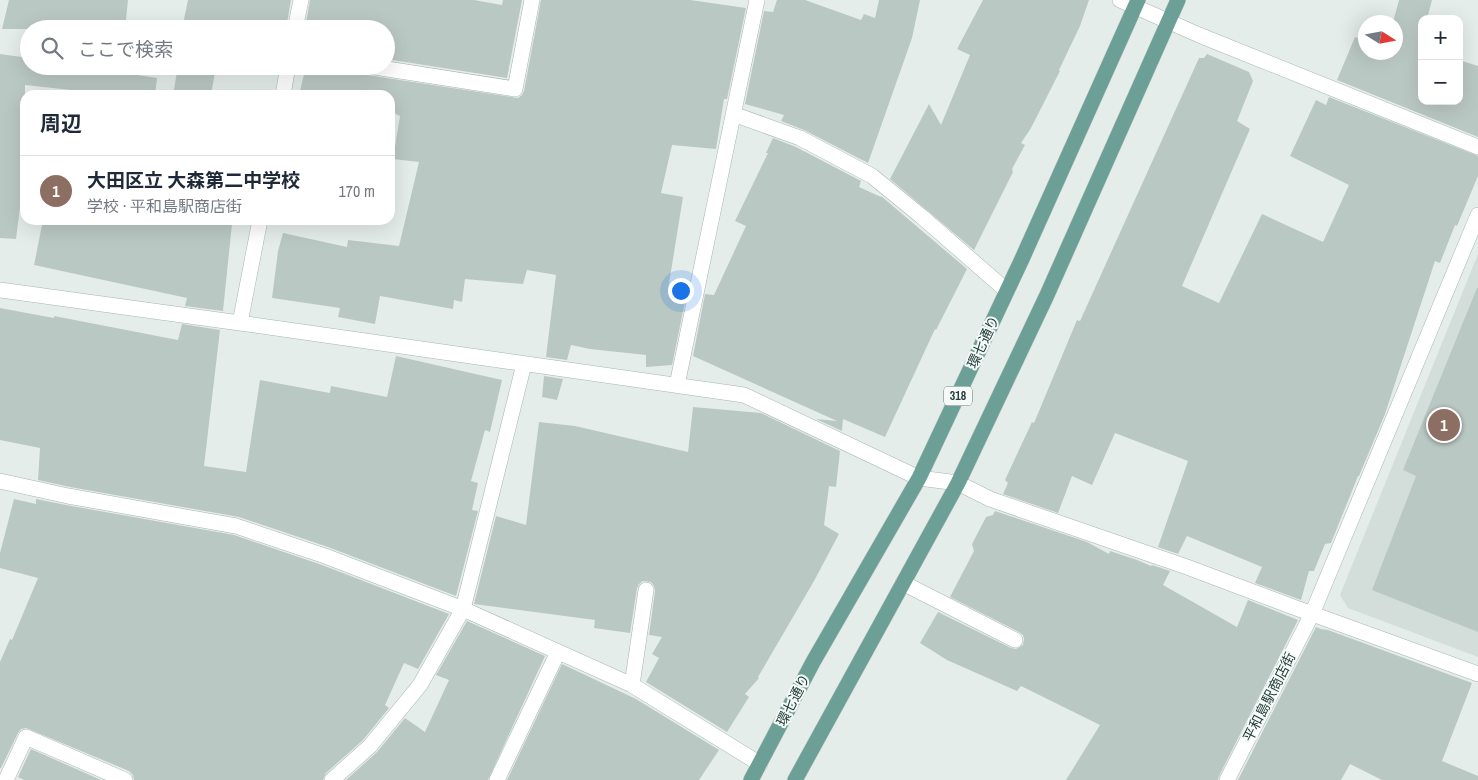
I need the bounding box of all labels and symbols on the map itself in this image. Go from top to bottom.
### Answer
north arrow [1358,15,1403,60]
your location [668,278,694,304]
street label: 環七通り [963,313,1003,371]
road number: 318 [944,386,972,406]
pin: 1 [1428,406,1460,444]
street label: 平和島駅商店街 [1239,649,1299,745]
street label: 環七通り [772,671,814,729]

